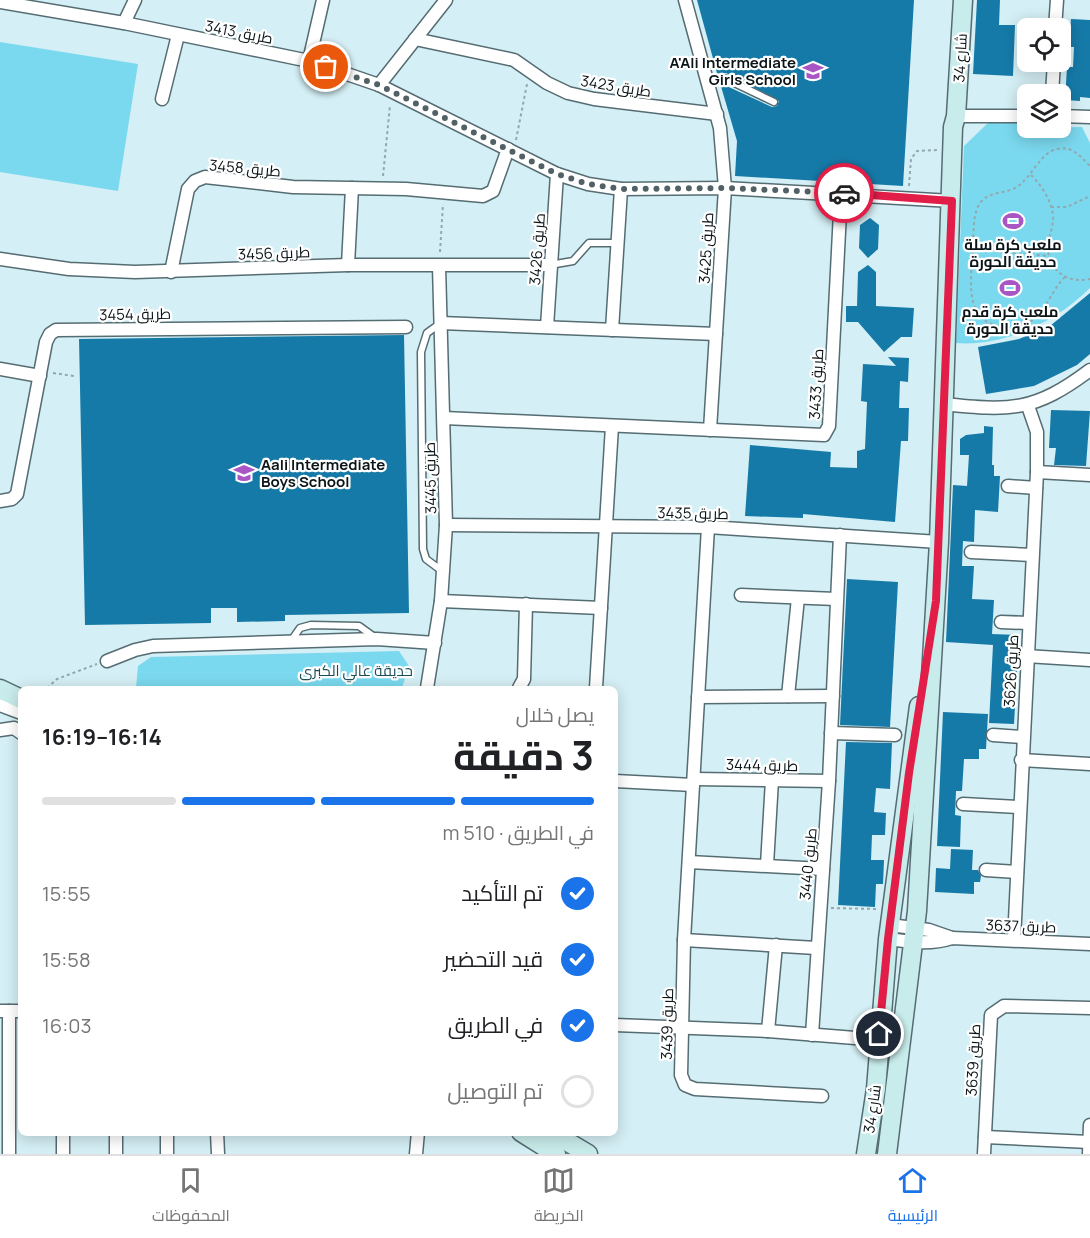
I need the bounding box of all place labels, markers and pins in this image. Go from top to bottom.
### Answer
pin [300,41,351,92]
place label: A'Ali Intermediate Girls School [670,52,796,90]
school or university icon: A'Ali Intermediate Girls School [801,59,825,83]
sports icon: ملعب كرة سلة حديقة الحورة [1001,209,1025,233]
place label: ملعب كرة سلة حديقة الحورة [964,234,1062,272]
sports icon: ملعب كرة قدم حديقة الحورة [998,276,1022,300]
place label: ملعب كرة قدم حديقة الحورة [962,301,1058,339]
place label: Aali Intermediate Boys School [261,454,385,492]
school or university icon: Aali Intermediate Boys School [232,461,256,485]
pin [853,1008,904,1059]

